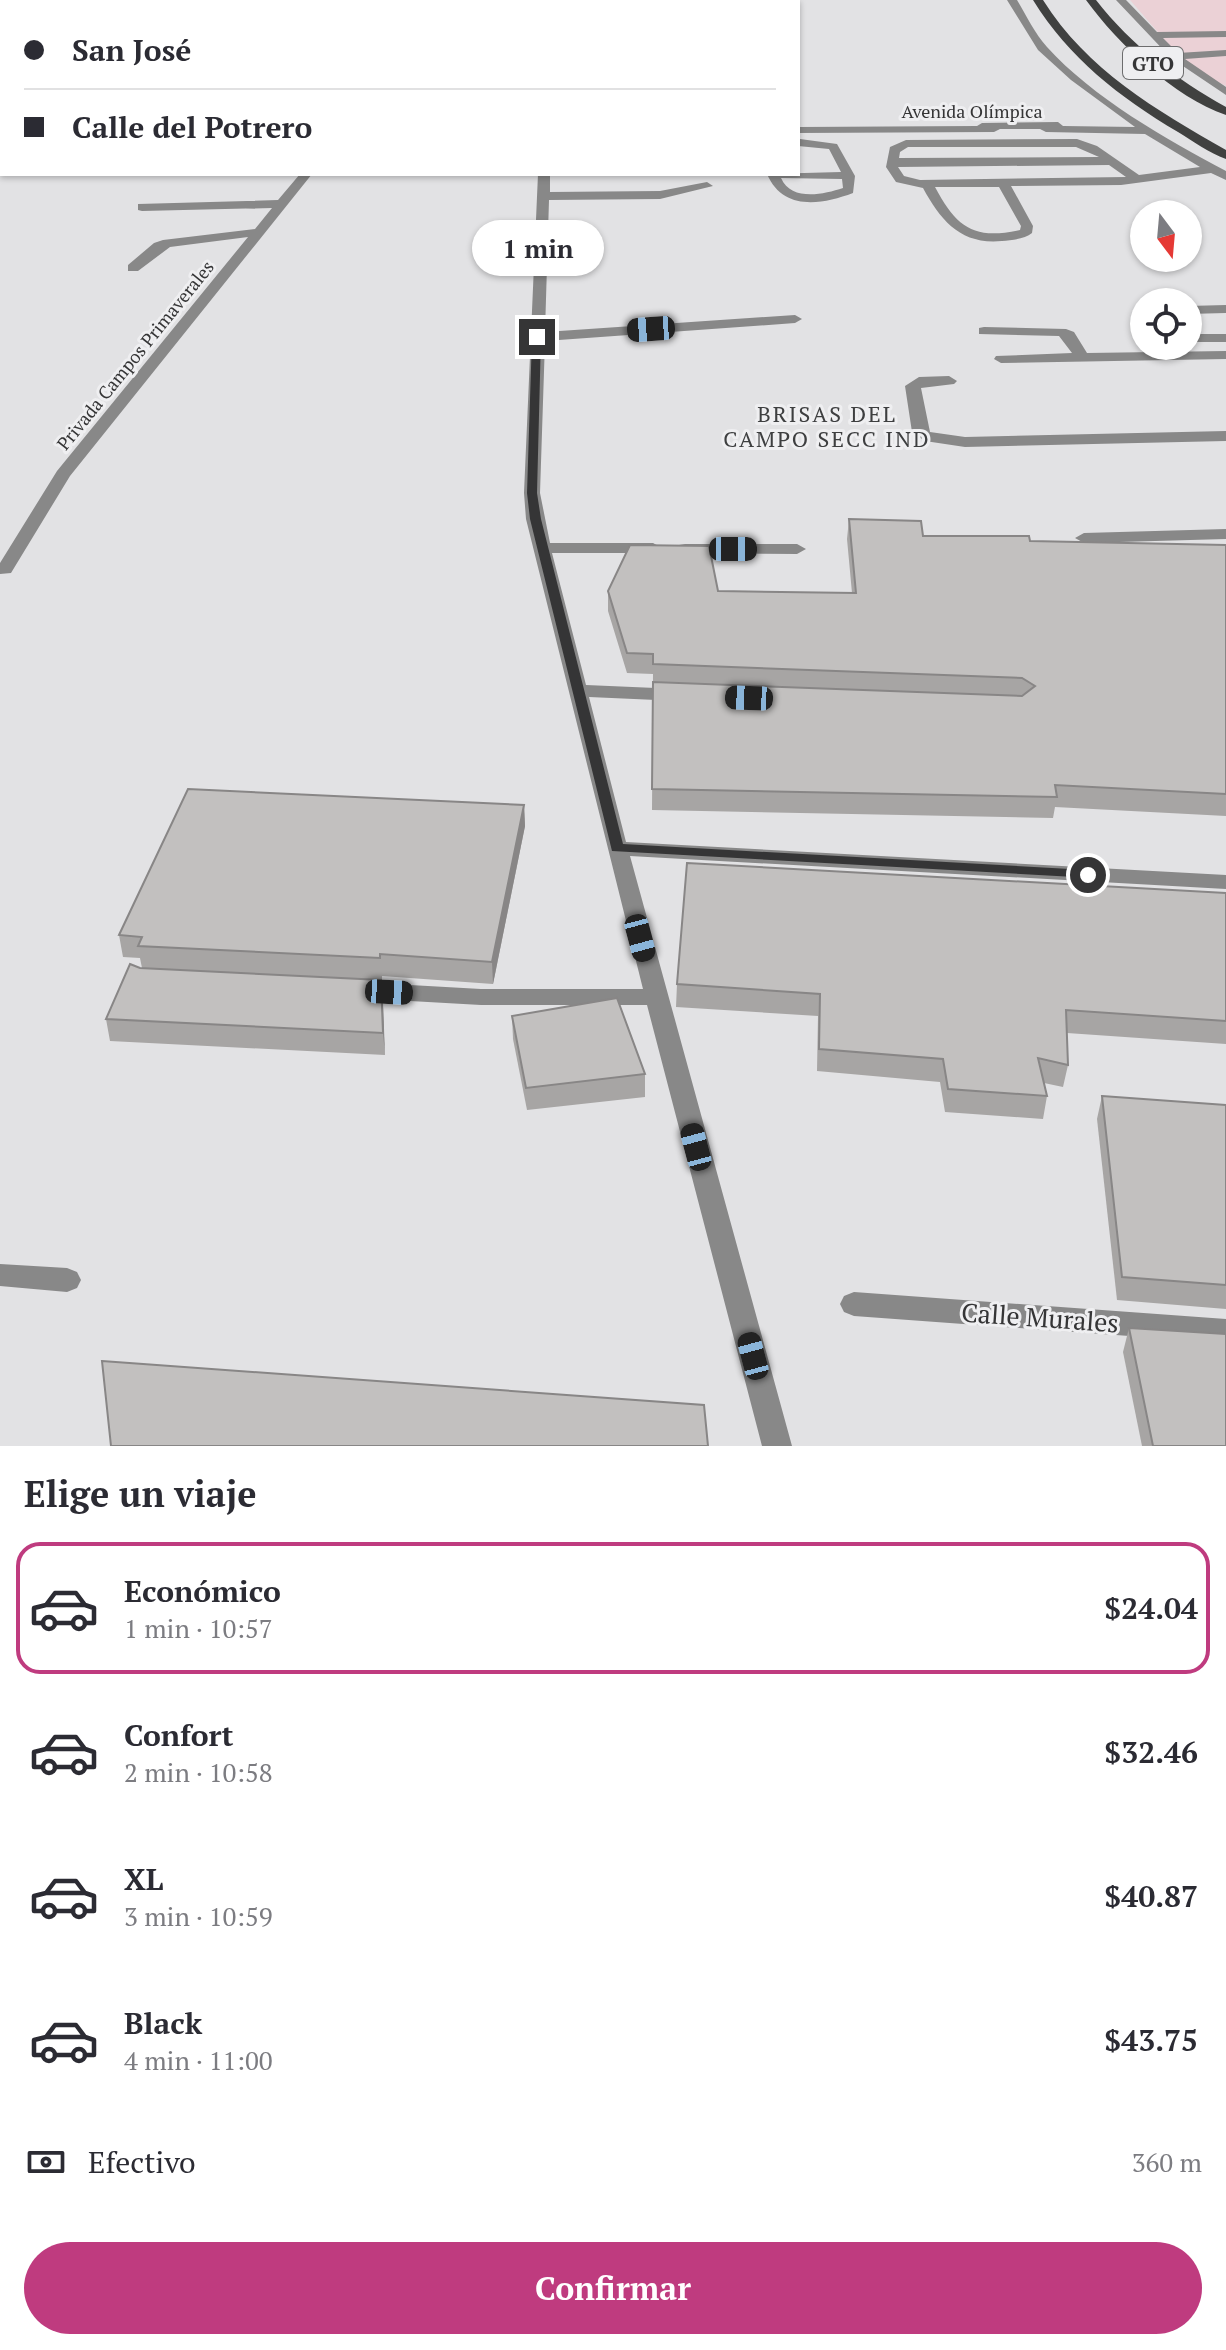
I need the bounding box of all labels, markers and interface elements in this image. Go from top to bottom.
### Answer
text: San José [72,30,191,70]
road number: GTO [1123,47,1183,79]
street label: Avenida Olímpica [901,99,1043,123]
text: Calle del Potrero [72,107,312,147]
north arrow [1130,200,1202,272]
map controls [1130,200,1202,360]
callout: 1 min [471,221,603,277]
text: 1 min [502,231,574,265]
street label: Privada Campos Primaverales [51,255,219,455]
button: locate [1130,288,1202,360]
car [626,315,676,343]
route end [519,319,555,355]
district label: BRISAS DEL CAMPO SECC IND [723,399,931,453]
car [709,537,757,561]
car [725,685,773,711]
route start [1070,857,1106,893]
car [622,912,658,964]
car [364,979,414,1005]
car [678,1121,714,1173]
street label: Calle Murales [960,1295,1120,1339]
car [735,1330,771,1382]
text: Elige un viaje [24,1470,257,1517]
text: Económico [124,1571,281,1611]
icon: car [28,1572,100,1644]
text: $24.04 [1104,1588,1198,1628]
text: 1 min · 10:57 [124,1611,273,1645]
text: Confort [124,1715,234,1755]
icon: car [28,1716,100,1788]
text: $32.46 [1104,1732,1198,1772]
text: 2 min · 10:58 [124,1755,273,1789]
text: XL [124,1859,163,1899]
icon: car [28,1860,100,1932]
text: $40.87 [1104,1876,1198,1916]
text: 3 min · 10:59 [124,1899,273,1933]
text: Black [124,2003,202,2043]
icon: car [28,2004,100,2076]
text: $43.75 [1104,2020,1198,2060]
text: 4 min · 11:00 [124,2043,273,2077]
icon: cash [24,2140,68,2184]
text: Efectivo [88,2142,196,2182]
text: 360 m [1132,2145,1202,2179]
button: Confirmar [24,2242,1202,2334]

